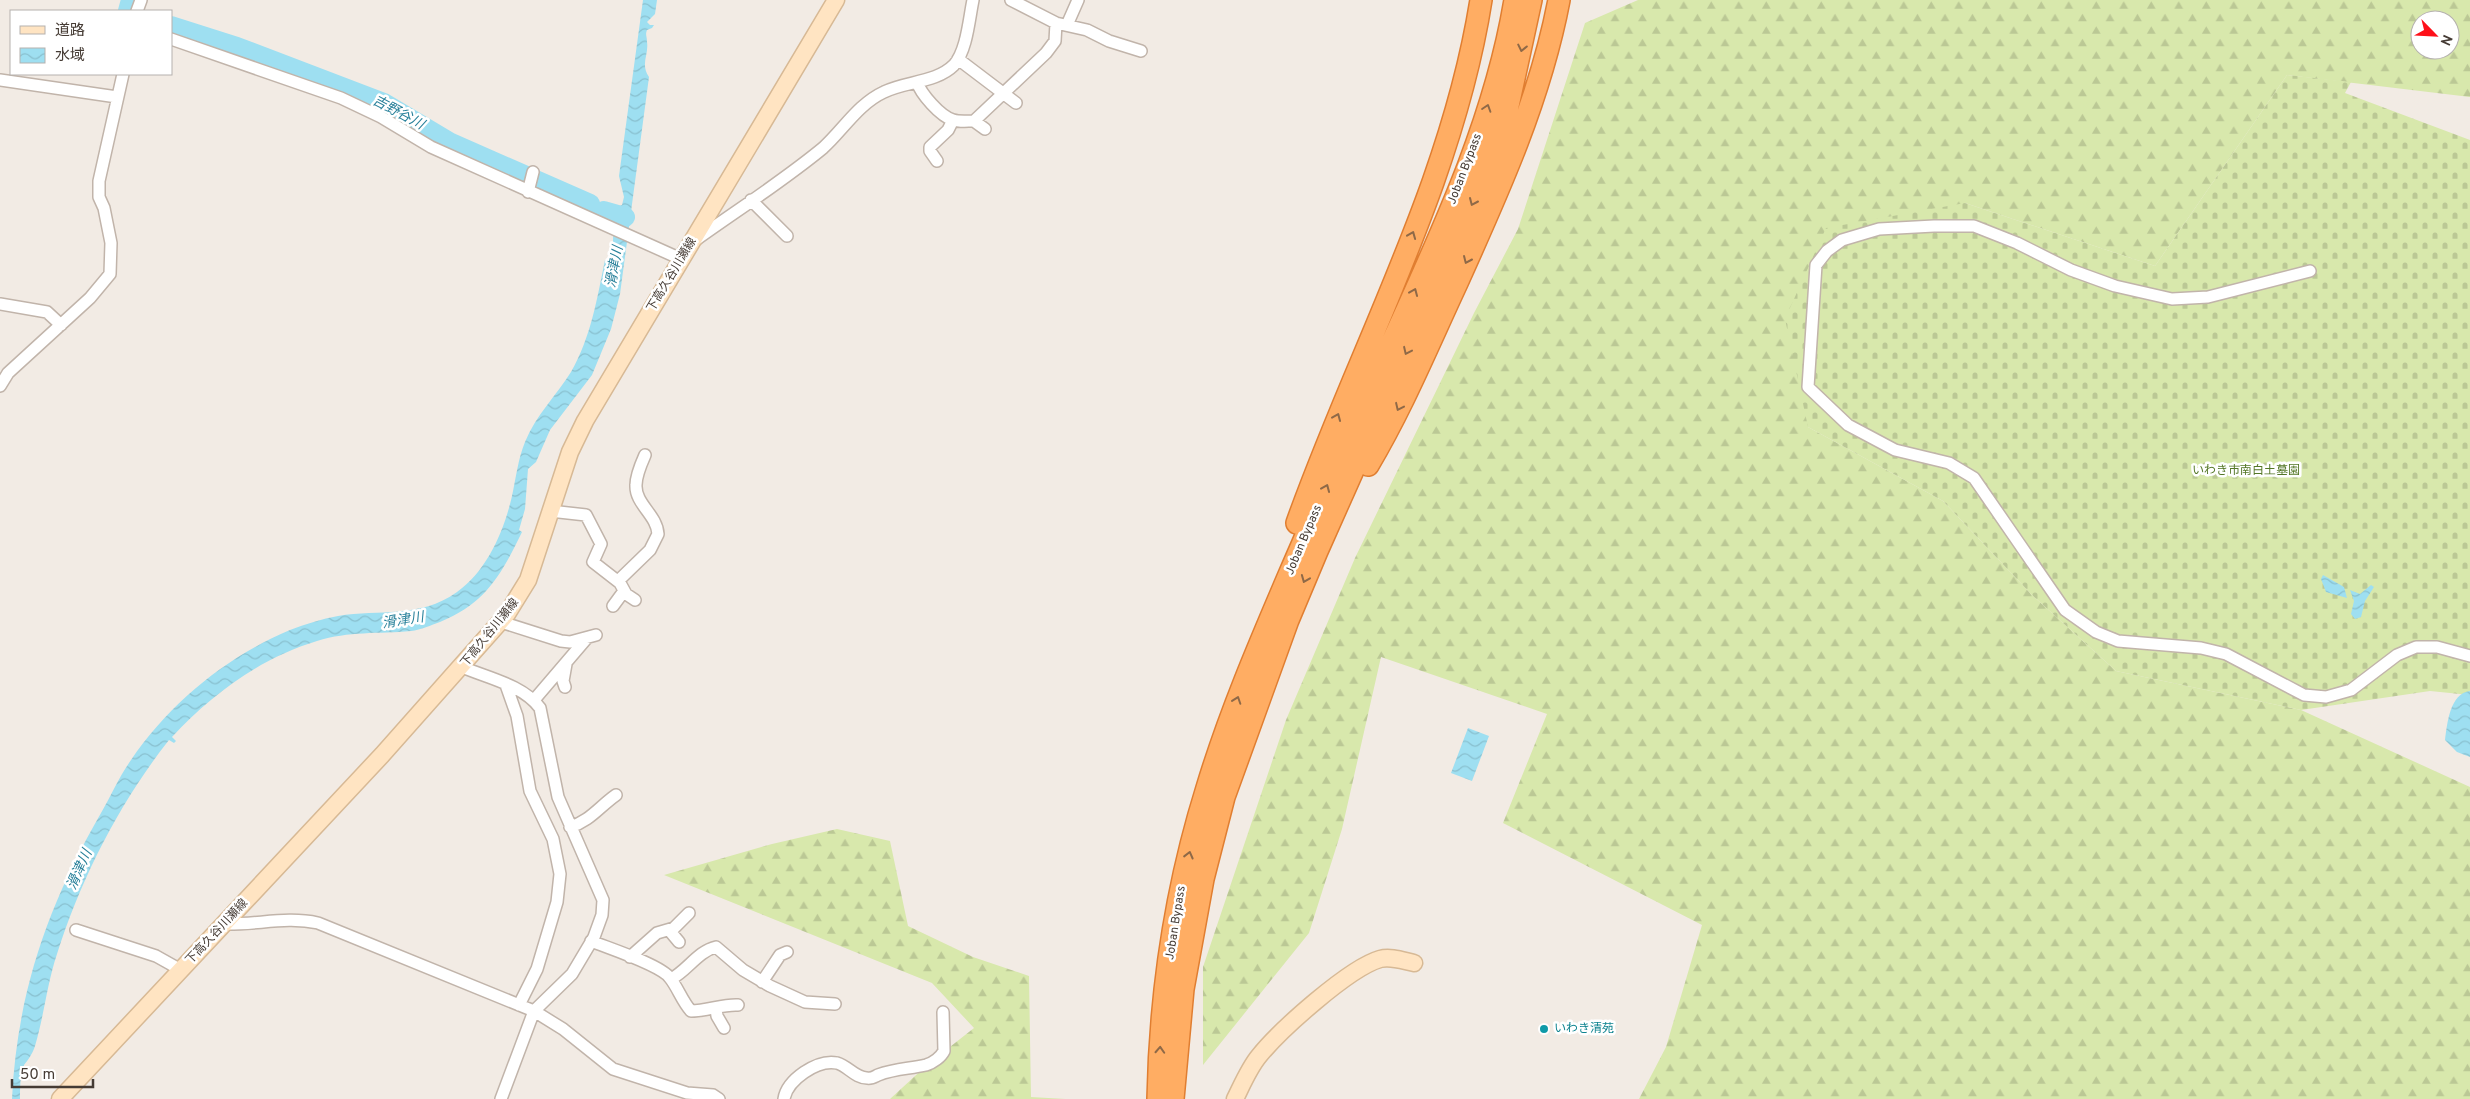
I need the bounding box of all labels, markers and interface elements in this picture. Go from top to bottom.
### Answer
legend [10,10,172,75]
north arrow [2410,10,2460,60]
text: 道路 [55,22,85,41]
text: N [2436,32,2455,48]
one-way arrow [1517,43,1528,52]
text: 水域 [55,47,85,66]
water label: 吉野谷川 [369,92,428,135]
one-way arrow [1482,105,1492,113]
street label: Joban Bypass [1444,131,1486,207]
one-way arrow [1468,197,1479,206]
one-way arrow [1406,231,1416,239]
street label: 下高久谷川瀬線 [644,235,700,315]
water label: 滑津川 [603,243,628,289]
one-way arrow [1463,255,1473,264]
one-way arrow [1407,288,1418,297]
one-way arrow [1402,346,1413,355]
one-way arrow [1395,402,1405,411]
one-way arrow [1331,413,1342,422]
park label: いわき市南白土墓園 [2192,463,2300,479]
one-way arrow [1320,484,1331,493]
street label: Joban Bypass [1282,502,1326,578]
one-way arrow [1301,574,1311,583]
street label: 下高久谷川瀬線 [457,595,523,671]
water label: 滑津川 [381,609,427,633]
one-way arrow [1231,696,1241,705]
water label: 滑津川 [64,846,97,893]
one-way arrow [1183,851,1194,860]
street label: Joban Bypass [1162,885,1190,961]
street label: 下高久谷川瀬線 [182,896,252,968]
place label: いわき清苑 [1554,1021,1614,1037]
marker: いわき清苑 [1538,1023,1550,1035]
one-way arrow [1155,1046,1166,1054]
scale bar [12,1056,94,1088]
text: 50 m [20,1066,55,1085]

